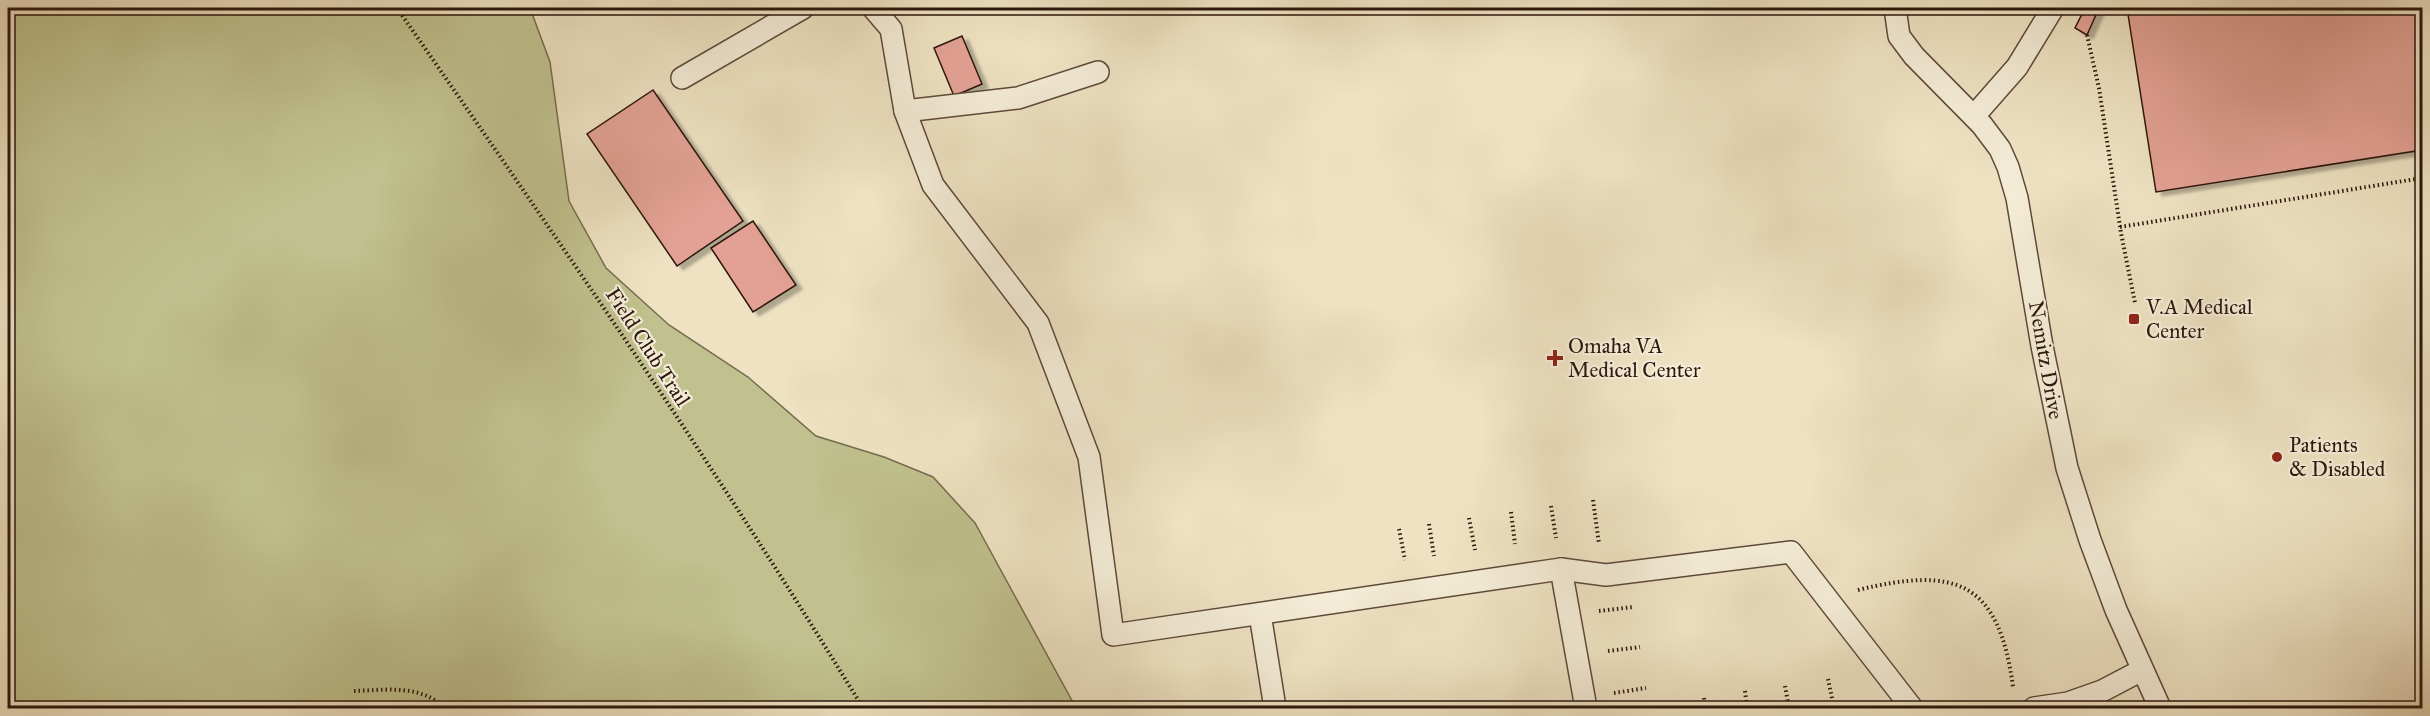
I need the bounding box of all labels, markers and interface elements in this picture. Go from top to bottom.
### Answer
street label: Field Club Trail [600,283,696,412]
place label: V.A Medical Center [2145,294,2253,344]
street label: Nemitz Drive [2023,299,2069,421]
marker: V.A Medical Center [2127,312,2141,326]
place label: Omaha VA Medical Center [1568,333,1701,383]
marker: Omaha VA Medical Center [1546,349,1564,367]
place label: Patients & Disabled [2289,432,2386,482]
marker: Patients & Disabled [2270,450,2284,464]

